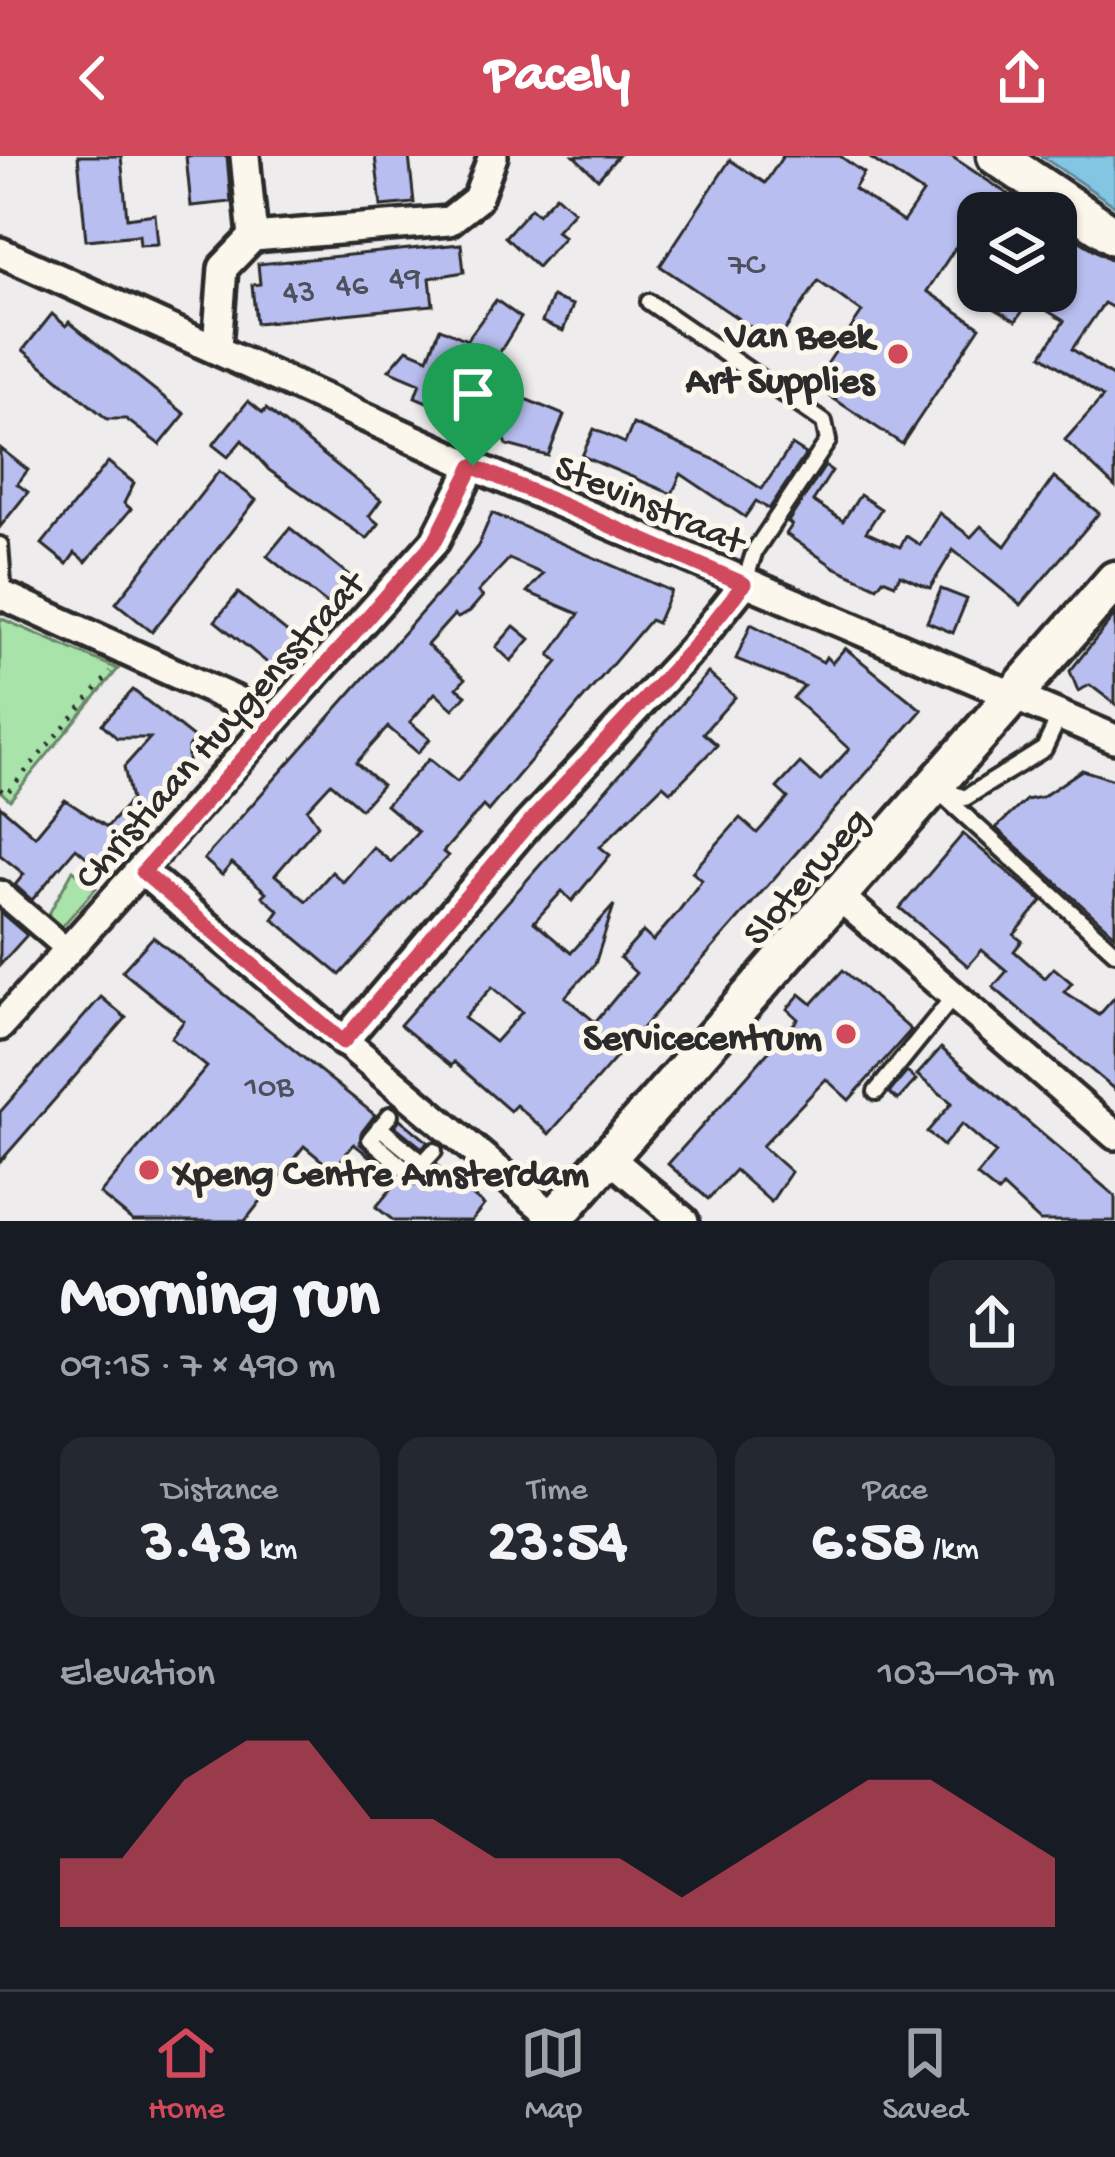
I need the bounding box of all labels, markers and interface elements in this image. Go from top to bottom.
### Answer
icon: back [60,45,126,111]
icon: share [989,45,1055,111]
text: Pacely [485,46,630,110]
map controls [957,192,1077,312]
button: layers [957,192,1077,312]
house number: 7C [727,248,766,286]
house number: 49 [389,261,421,299]
house number: 46 [336,268,368,306]
house number: 43 [283,275,315,313]
place label: Van Beek Art Supplies [685,316,879,407]
marker: Van Beek Art Supplies [885,341,911,367]
pin [422,343,524,466]
icon: arrive [440,361,506,427]
street label: Stevinstraat [546,447,753,569]
street label: Christiaan Huygensstraat [67,562,379,901]
street label: Sloterweg [735,800,881,958]
place label: Servicecentrum [583,1018,822,1064]
marker: Servicecentrum [833,1021,859,1047]
house number: 10B [244,1070,295,1108]
place label: Xpeng Centre Amsterdam [171,1154,589,1200]
marker: Xpeng Centre Amsterdam [136,1157,162,1183]
button: share [929,1260,1055,1386]
text: Morning run [60,1261,379,1339]
text: 09:15 · 7 × 490 m [60,1345,336,1391]
text: Distance [162,1473,278,1511]
text: Time [527,1473,588,1511]
text: Pace [863,1473,928,1511]
text: 3.43 [142,1511,252,1581]
text: 23:54 [488,1511,627,1581]
text: 6:58 [811,1511,925,1581]
text: km [252,1532,298,1570]
text: /km [925,1532,979,1570]
text: Elevation [60,1653,215,1699]
text: 103–107 m [878,1653,1055,1699]
tab: Home [148,2020,224,2130]
tab: Map [520,2020,586,2130]
tab: Saved [882,2020,967,2130]

